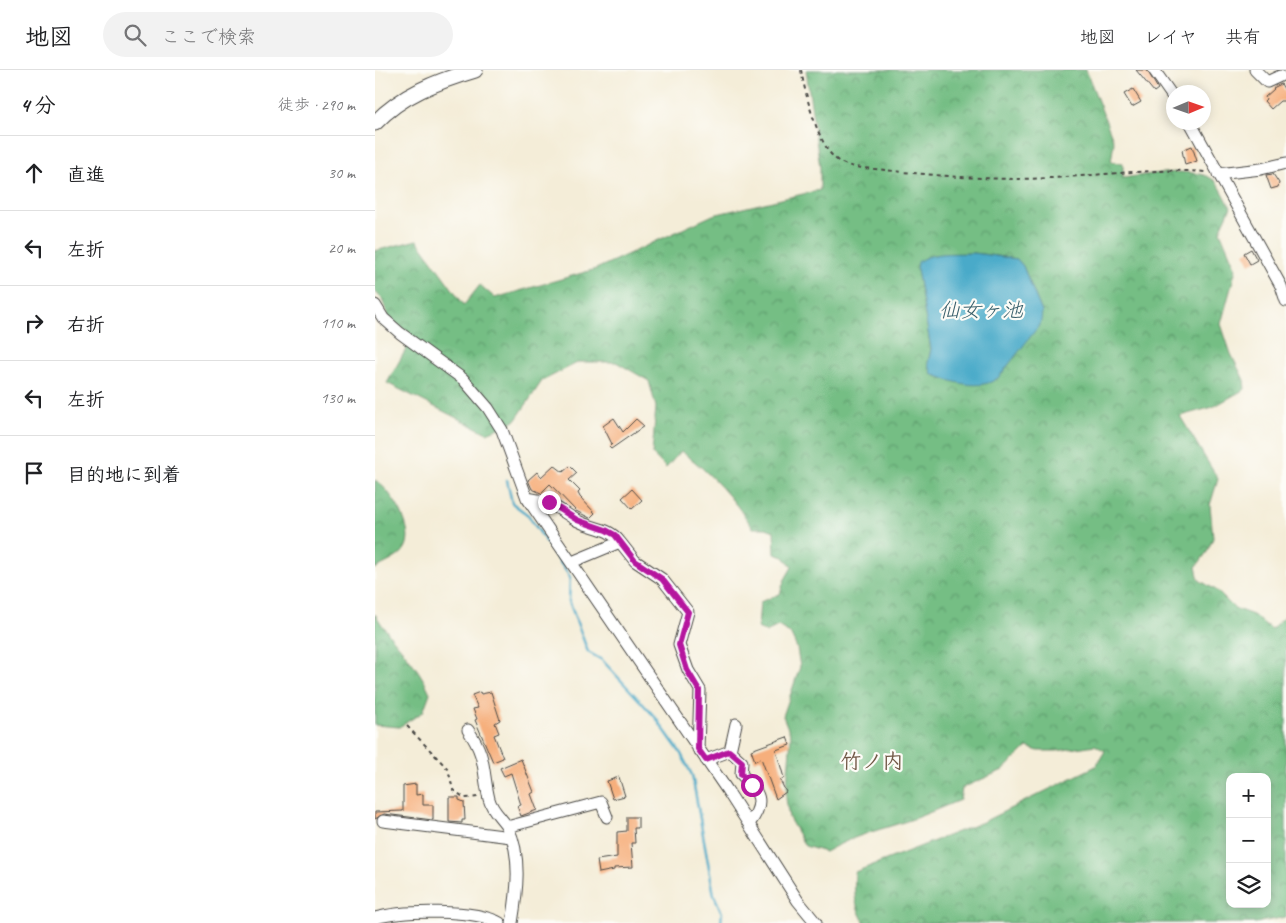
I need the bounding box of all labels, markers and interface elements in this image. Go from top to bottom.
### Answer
search box [103,12,453,57]
icon: search [121,21,149,49]
text: 地図 [25,22,73,52]
text: ここで検索 [161,25,256,49]
text: 地図 [1080,26,1116,48]
text: レイヤ [1144,26,1197,48]
text: 共有 [1225,26,1261,48]
north arrow [1166,85,1211,130]
text: 4 分 [20,92,56,118]
text: 徒歩 · 290 m [278,95,355,115]
icon: ahead [20,159,48,187]
text: 直進 [67,163,105,187]
text: 30 m [328,163,355,183]
icon: left [20,234,48,262]
text: 左折 [67,238,105,262]
text: 20 m [328,238,355,258]
water label: 仙女ヶ池 [939,297,1024,323]
icon: right [20,309,48,337]
text: 右折 [67,313,105,337]
text: 110 m [321,313,355,333]
icon: left [20,384,48,412]
text: 左折 [67,388,105,412]
text: 130 m [321,388,355,408]
icon: arrive [20,459,48,487]
text: 目的地に到着 [67,463,181,487]
route end [538,491,561,514]
district label: 竹ノ内 [841,748,904,774]
map controls [1226,773,1271,908]
button: + [1226,773,1271,818]
route start [741,774,764,797]
button: − [1226,818,1271,863]
button: layers [1226,863,1271,908]

